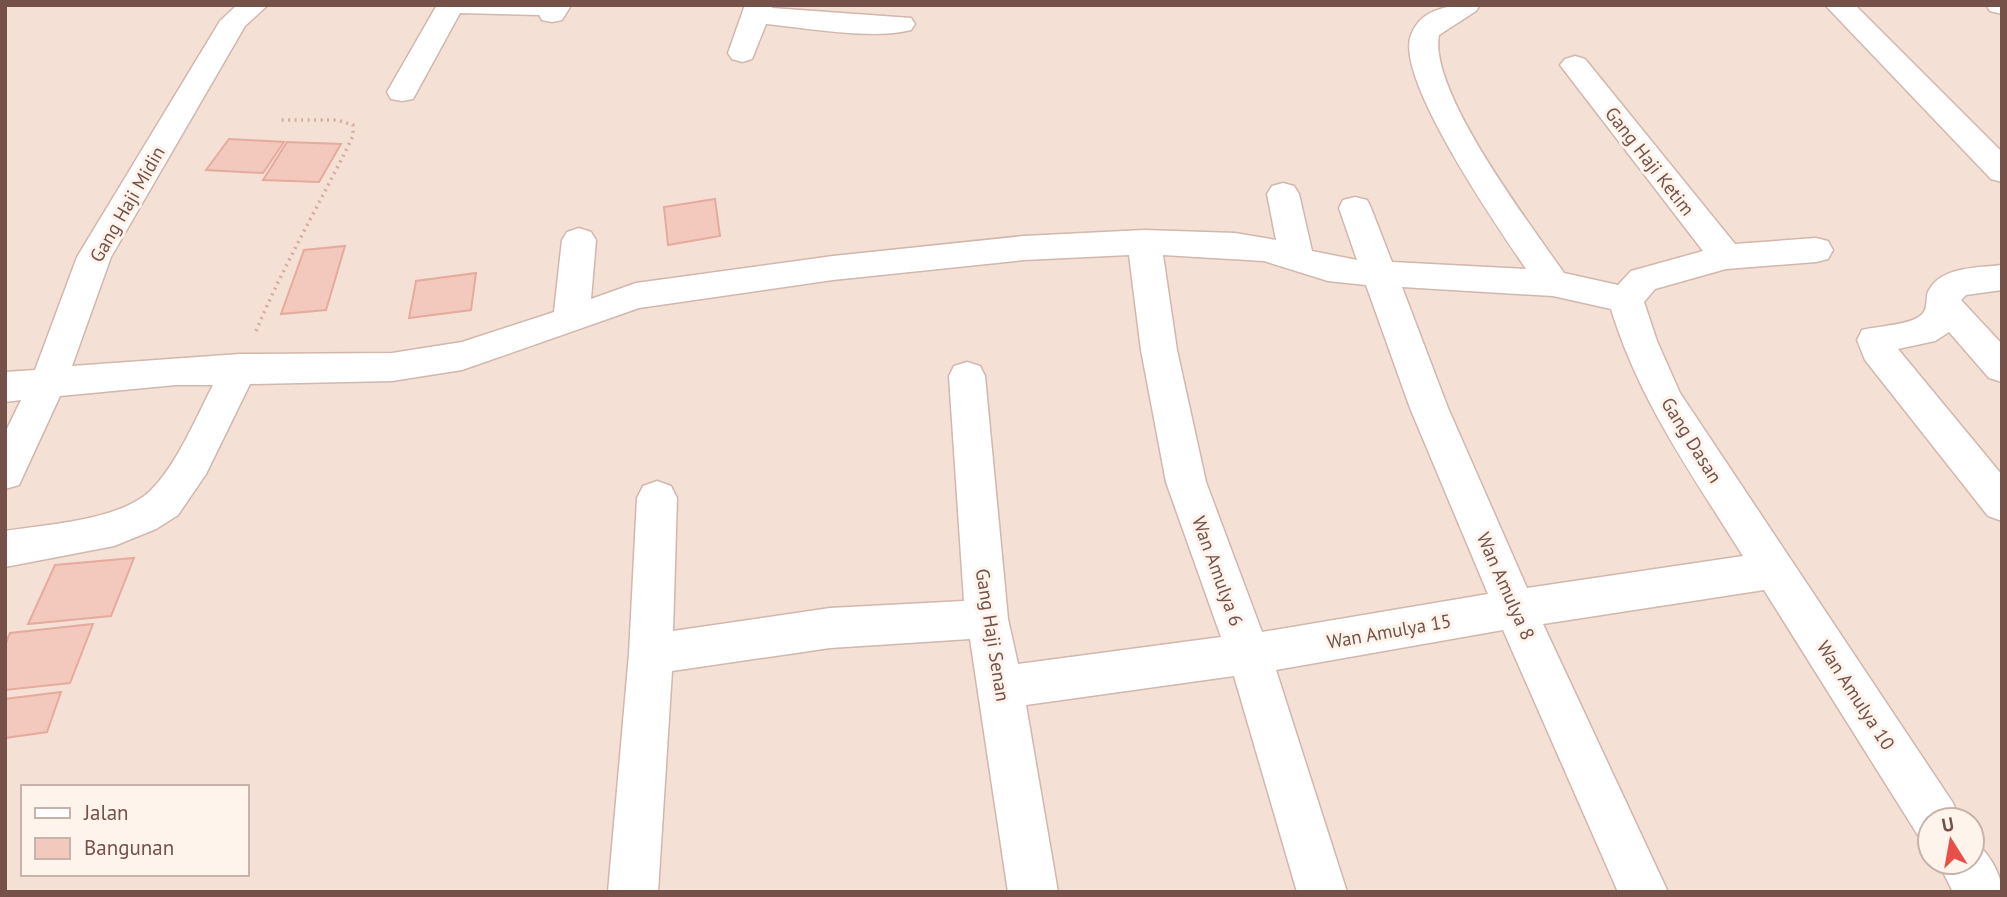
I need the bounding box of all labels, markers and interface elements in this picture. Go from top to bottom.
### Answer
street label: Gang Haji Ketim [1600,102,1700,220]
street label: Gang Haji Midin [84,142,170,266]
street label: Gang Dasan [1656,393,1728,487]
street label: Wan Amulya 6 [1187,513,1249,629]
street label: Wan Amulya 8 [1472,528,1540,644]
street label: Gang Haji Senan [971,567,1015,703]
street label: Wan Amulya 15 [1325,608,1453,654]
street label: Wan Amulya 10 [1812,636,1900,754]
legend [21,785,248,876]
text: Jalan [83,799,129,826]
north arrow [1916,806,1986,876]
text: U [1940,811,1956,837]
text: Bangunan [84,834,174,861]

